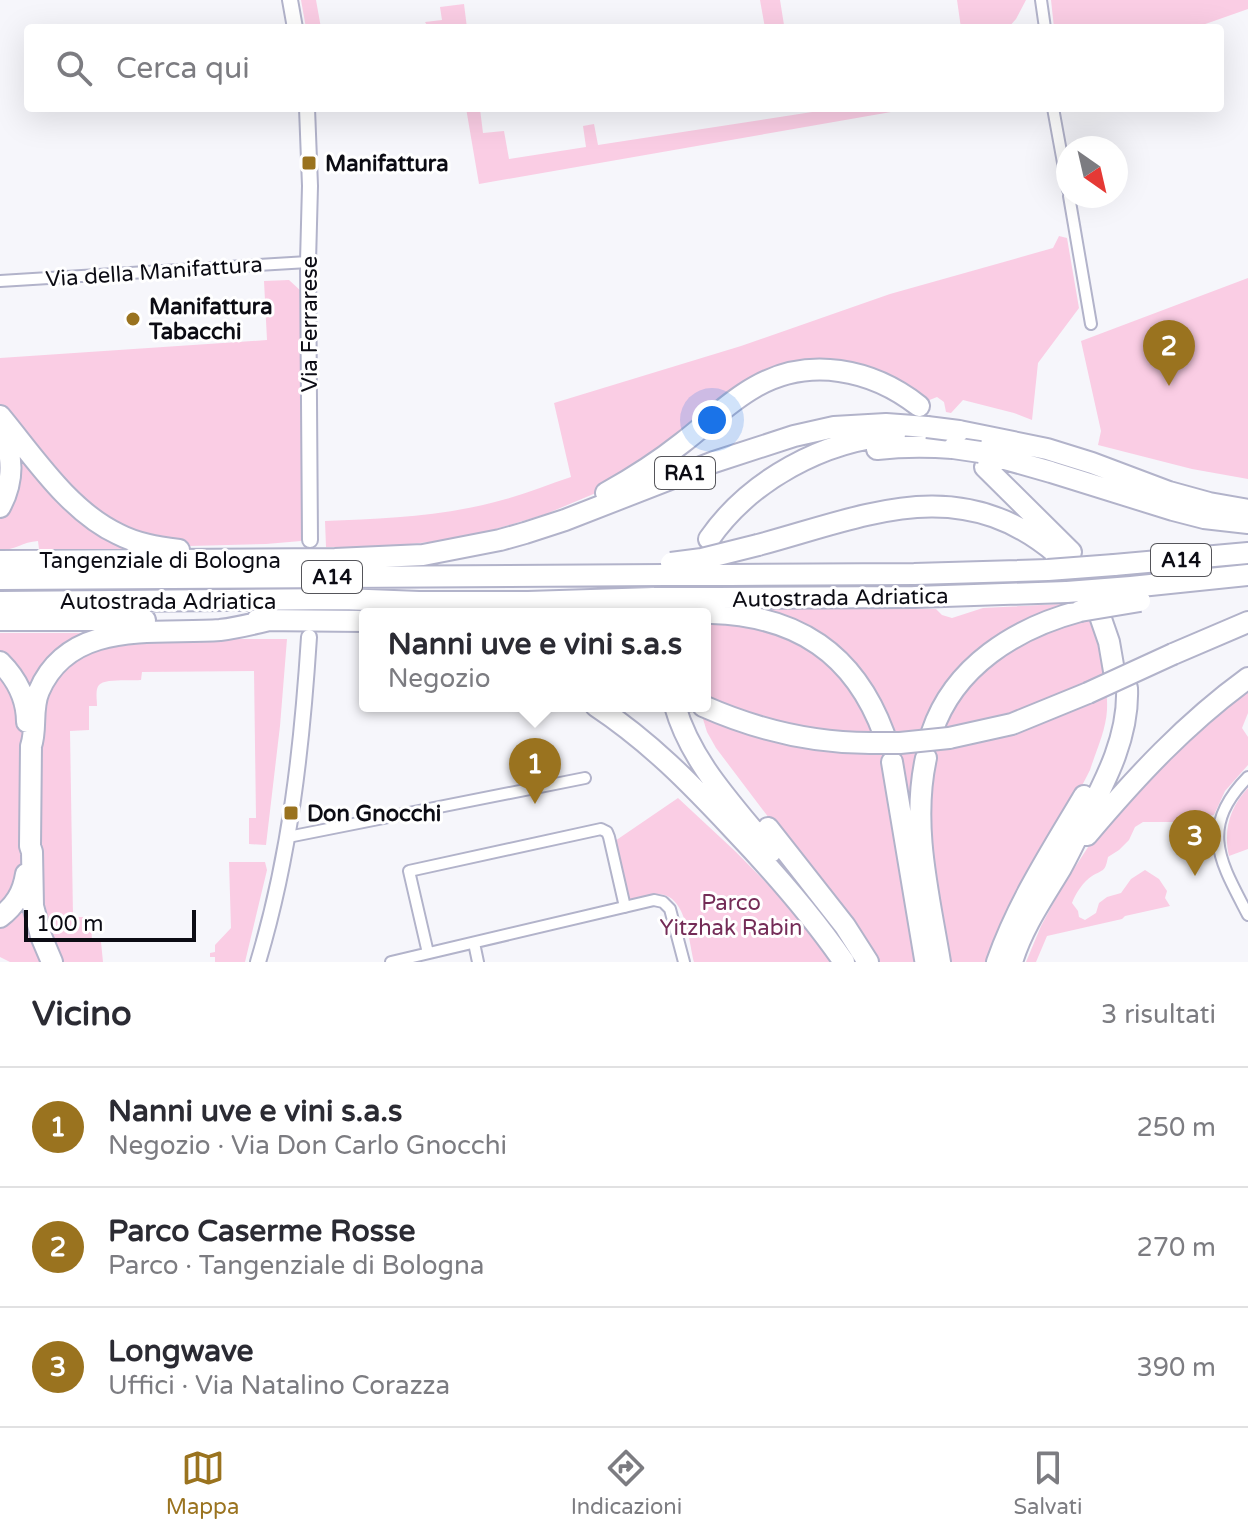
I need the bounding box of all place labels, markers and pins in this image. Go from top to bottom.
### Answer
place label: Manifattura [325,151,449,177]
marker: Manifattura [300,154,318,172]
place label: Manifattura Tabacchi [148,294,273,345]
marker: Manifattura Tabacchi [124,310,142,328]
pin: 2 [1143,320,1195,386]
pin: 1 [509,738,561,804]
place label: Don Gnocchi [307,801,441,827]
marker: Don Gnocchi [282,804,300,822]
pin: 3 [1169,810,1221,876]

